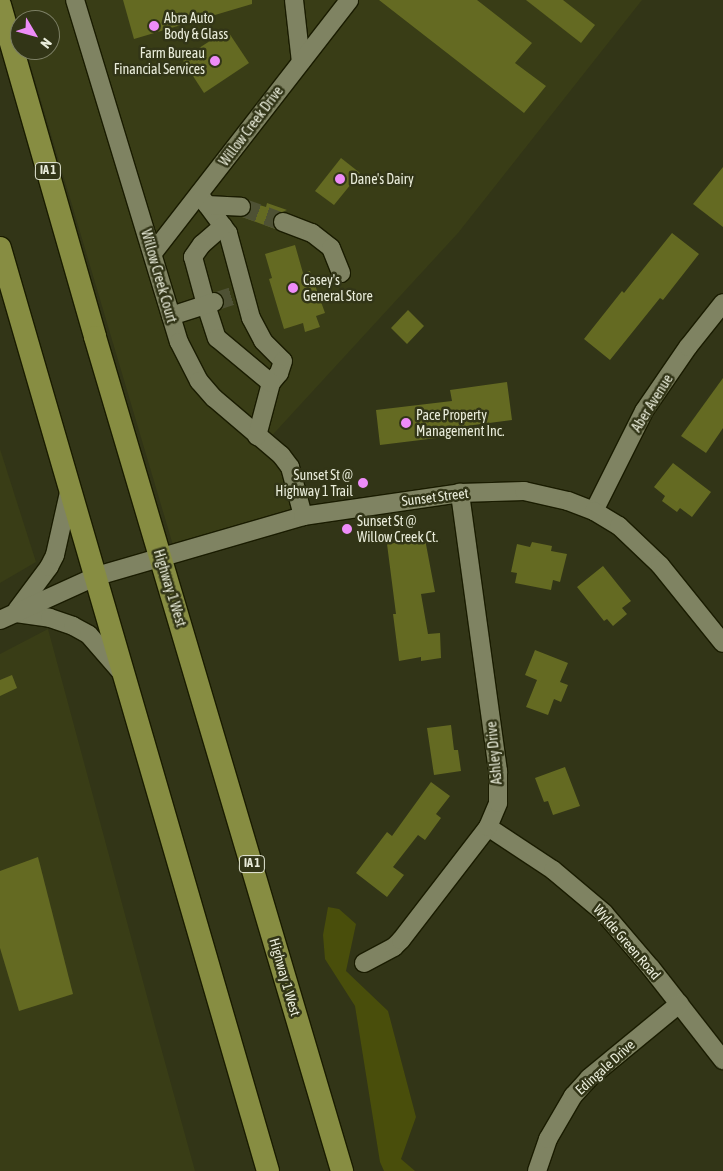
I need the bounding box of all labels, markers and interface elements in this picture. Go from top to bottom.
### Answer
north arrow [10,10,60,60]
place label: Abra Auto Body & Glass [164,10,228,42]
marker: Abra Auto Body & Glass [148,20,160,32]
text: N [37,35,55,52]
place label: Farm Bureau Financial Services [114,45,205,78]
marker: Farm Bureau Financial Services [209,55,221,67]
street label: Willow Creek Drive [215,83,287,169]
road number: IA 1 [34,162,62,180]
place label: Dane's Dairy [350,171,414,187]
marker: Dane's Dairy [334,173,346,185]
street label: Willow Creek Court [138,227,180,325]
place label: Casey's General Store [303,272,373,304]
marker: Casey's General Store [287,282,299,294]
street label: Aber Avenue [628,371,676,435]
place label: Pace Property Management Inc. [416,407,504,440]
marker: Pace Property Management Inc. [400,417,412,429]
place label: Sunset St @ Highway 1 Trail [275,467,353,500]
marker: Sunset St @ Highway 1 Trail [357,477,369,489]
street label: Sunset Street [401,485,469,509]
place label: Sunset St @ Willow Creek Ct. [357,513,438,546]
marker: Sunset St @ Willow Creek Ct. [341,523,353,535]
street label: Highway 1 West [150,547,190,629]
street label: Ashley Drive [483,721,505,785]
road number: IA 1 [238,854,266,874]
street label: Wylde Green Road [590,901,664,983]
street label: Highway 1 West [266,936,304,1018]
street label: Edingale Drive [572,1036,638,1098]

